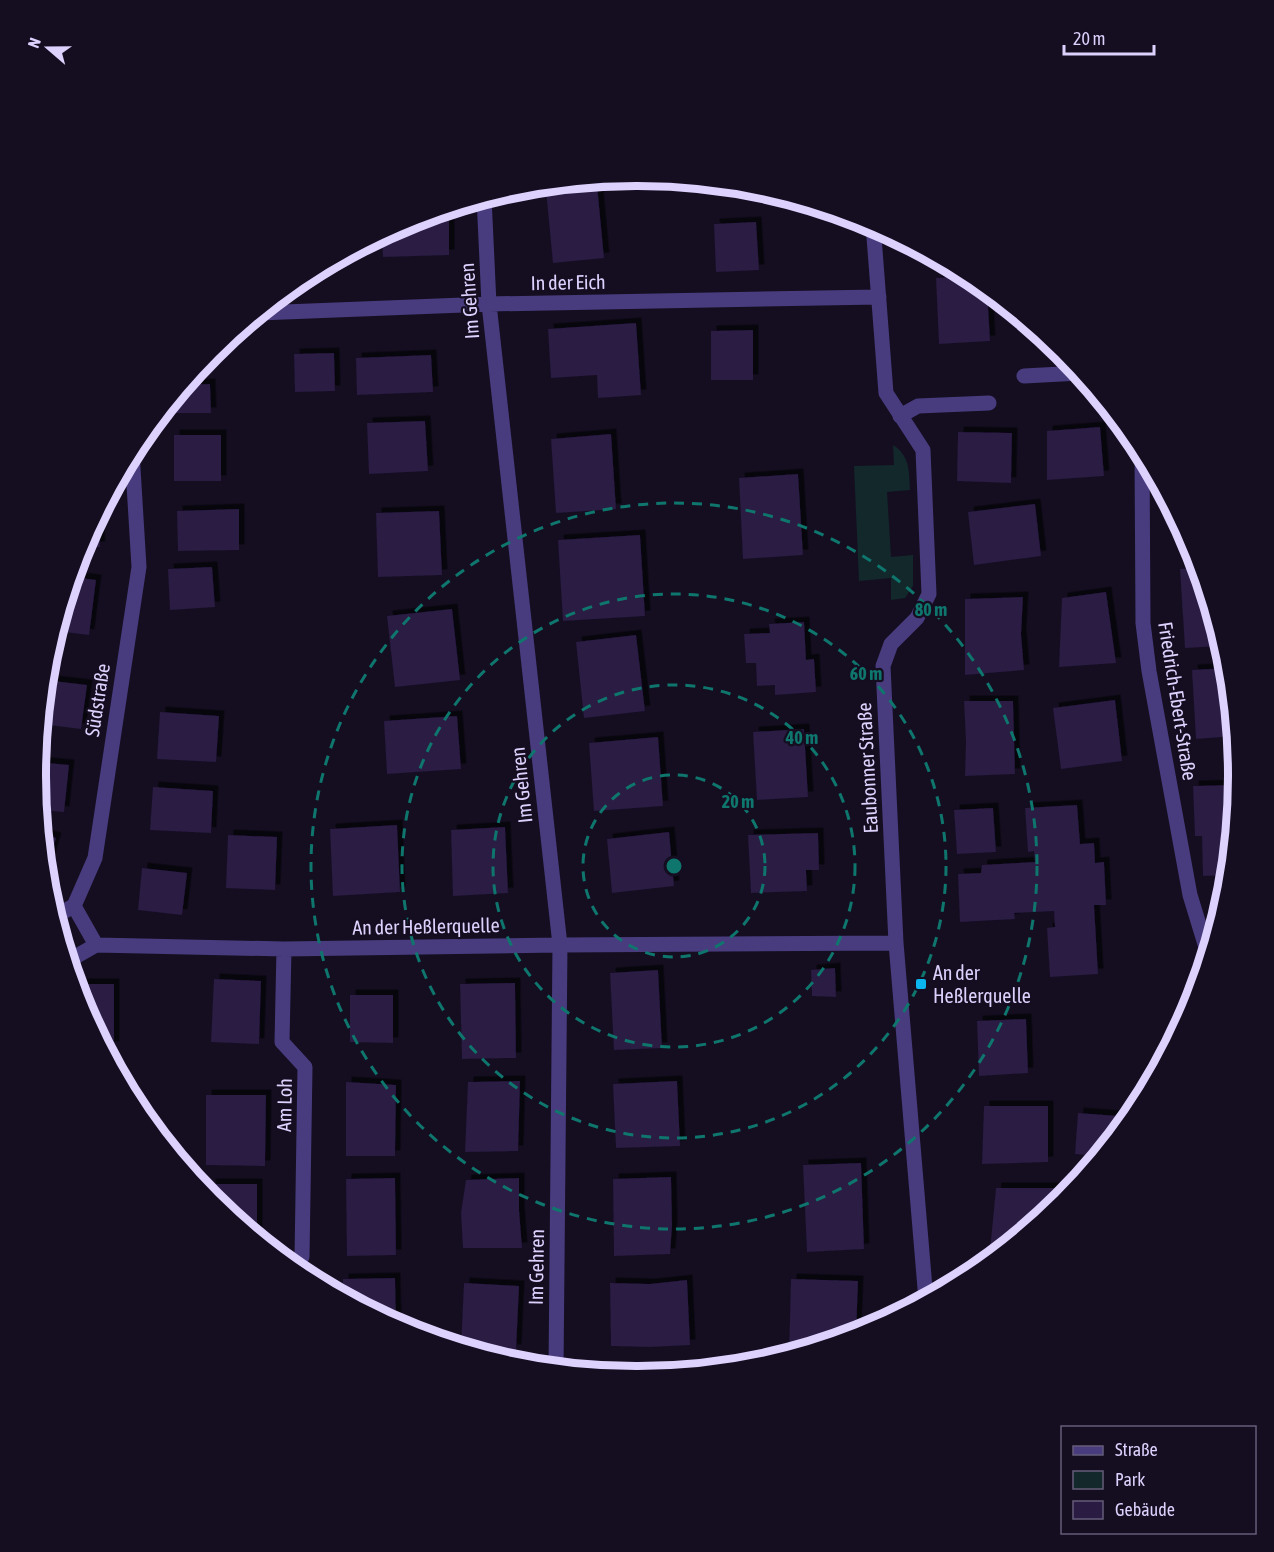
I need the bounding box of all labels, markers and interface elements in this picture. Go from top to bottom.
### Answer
north arrow [18,18,78,78]
scale bar [1064,18,1154,56]
text: 20 m [1073,28,1105,49]
text: N [24,35,44,50]
street label: Im Gehren [455,262,483,340]
street label: In der Eich [530,270,606,294]
text: 80 m [915,599,947,620]
street label: Friedrich-Ebert-Straße [1154,620,1202,782]
street label: Südstraße [80,662,114,738]
text: 60 m [850,663,882,684]
street label: Eaubonner Straße [852,702,882,834]
text: 40 m [785,727,818,748]
street label: Im Gehren [506,746,536,824]
text: 20 m [722,791,754,812]
centre of rings [664,856,684,876]
street label: An der Heßlerquelle [352,913,500,939]
place label: An der Heßlerquelle [933,961,1031,1007]
marker: An der Heßlerquelle [914,977,928,991]
street label: Am Loh [272,1078,296,1132]
street label: Im Gehren [524,1229,548,1305]
legend [1061,1426,1256,1534]
text: Straße [1115,1439,1158,1460]
text: Park [1115,1469,1145,1490]
text: Gebäude [1115,1499,1175,1520]

